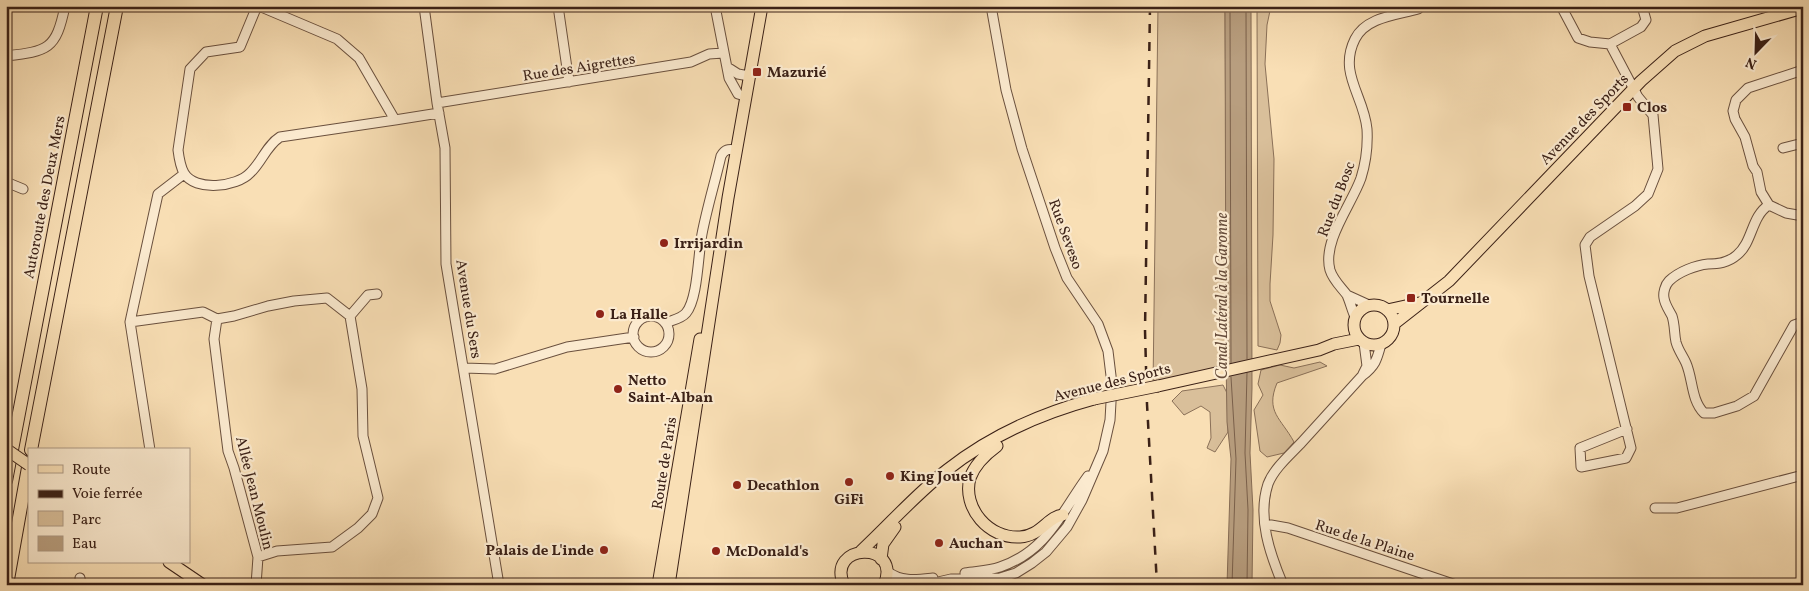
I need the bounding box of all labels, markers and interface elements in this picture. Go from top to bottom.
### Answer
north arrow [1732,28,1782,78]
street label: Rue des Aigrettes [521,49,637,88]
text: N [1743,52,1760,73]
place label: Mazurié [767,63,827,84]
marker: Mazurié [751,66,763,78]
street label: Avenue des Sports [1536,70,1634,170]
place label: Clos [1637,98,1667,119]
marker: Clos [1621,101,1633,113]
street label: Autoroute des Deux Mers [19,114,72,281]
street label: Rue du Bosc [1313,159,1361,240]
street label: Rue Seveso [1042,196,1087,273]
water label: Canal Latéral à la Garonne [1212,213,1234,379]
place label: Irrijardin [674,234,743,255]
marker: Irrijardin [658,237,670,249]
street label: Avenue du Sers [449,258,486,360]
place label: Tournelle [1421,289,1490,310]
marker: Tournelle [1405,292,1417,304]
place label: La Halle [610,305,668,326]
marker: La Halle [594,308,606,320]
street label: Avenue des Sports [1052,359,1173,408]
place label: Netto Saint-Alban [628,371,713,409]
marker: Netto Saint-Alban [612,383,624,395]
street label: Route de Paris [648,415,683,511]
street label: Allée Jean Moulin [229,434,278,552]
legend [28,448,190,564]
text: Route [72,460,111,481]
place label: King Jouet [900,467,974,488]
marker: King Jouet [884,470,896,482]
place label: Decathlon [747,476,820,497]
marker: GiFi [843,476,855,488]
marker: Decathlon [731,479,743,491]
text: Voie ferrée [72,484,143,505]
place label: GiFi [834,490,864,511]
text: Parc [72,510,101,531]
street label: Rue de la Plaine [1312,515,1417,567]
text: Eau [72,534,97,555]
place label: Auchan [949,534,1003,555]
marker: Auchan [933,537,945,549]
place label: Palais de L'inde [485,541,594,562]
place label: McDonald's [726,542,809,563]
marker: Palais de L'inde [598,544,610,556]
marker: McDonald's [710,545,722,557]

